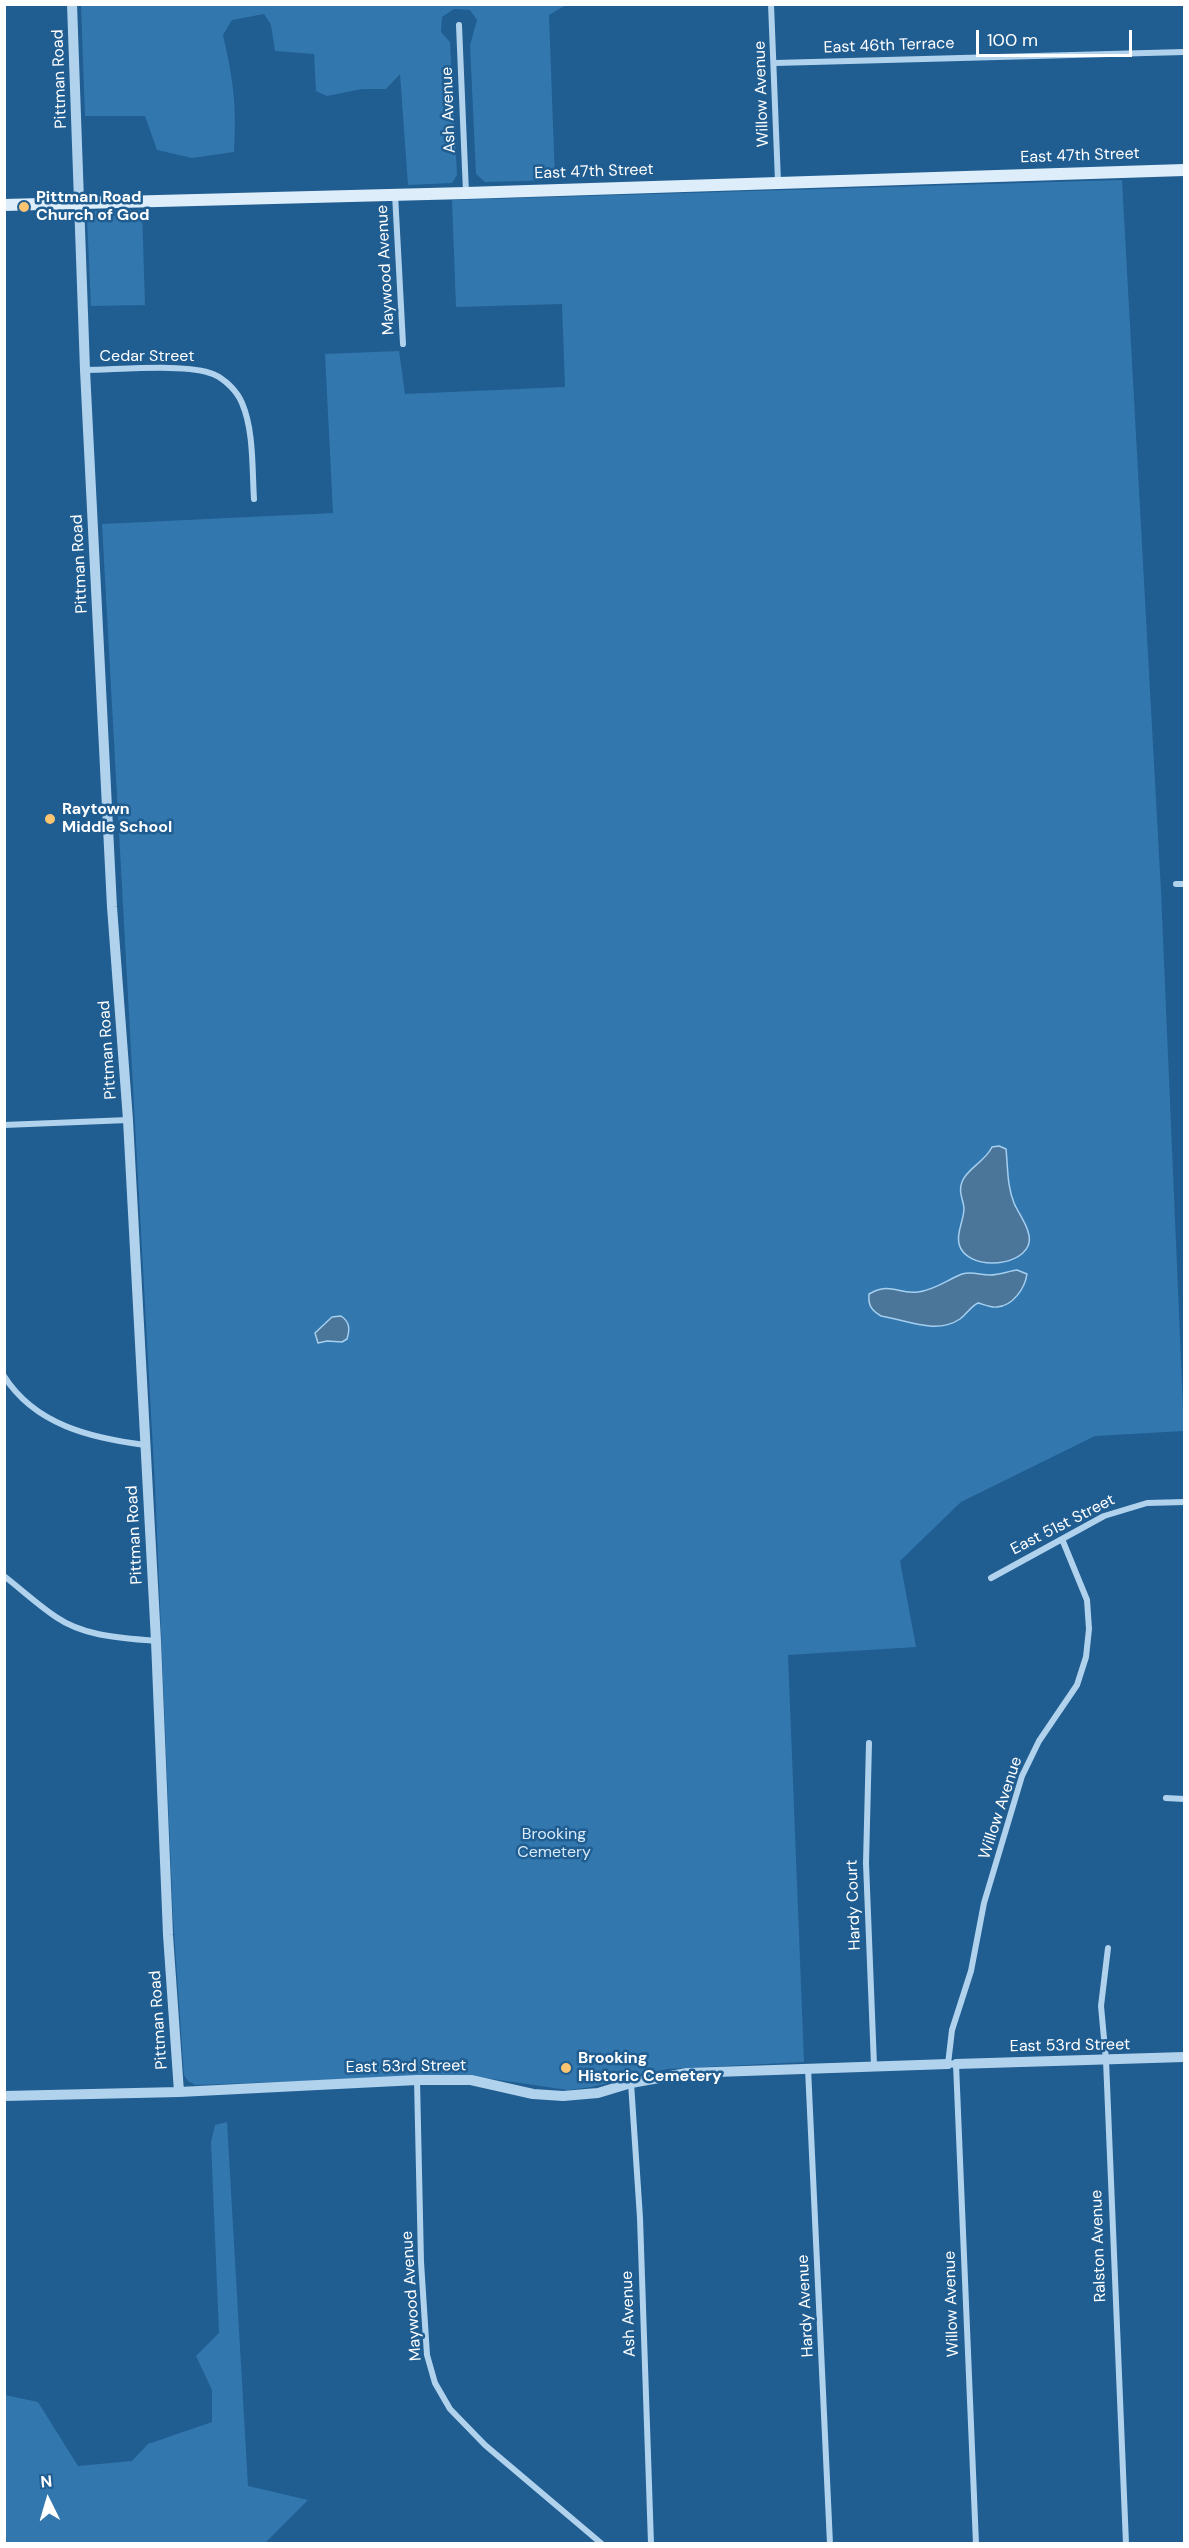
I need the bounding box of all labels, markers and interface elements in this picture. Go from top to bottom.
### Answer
scale bar [979,18,1135,56]
text: 100 m [987,28,1038,52]
street label: Pittman Road [49,29,71,129]
street label: East 46th Terrace [823,34,955,58]
street label: Willow Avenue [751,40,773,148]
street label: Ash Avenue [438,66,460,154]
street label: East 47th Street [1020,144,1140,168]
street label: East 47th Street [534,160,654,184]
place label: Pittman Road Church of God [36,188,149,226]
marker: Pittman Road Church of God [17,200,31,214]
street label: Maywood Avenue [373,204,399,336]
street label: Cedar Street [100,347,194,367]
street label: Pittman Road [68,514,92,614]
place label: Raytown Middle School [62,800,172,838]
marker: Raytown Middle School [43,812,57,826]
street label: Pittman Road [95,1000,121,1100]
street label: Pittman Road [123,1485,147,1585]
street label: East 51st Street [1008,1491,1118,1559]
street label: Willow Avenue [975,1754,1027,1862]
park label: Brooking Cemetery [517,1825,591,1863]
street label: Hardy Court [843,1859,865,1951]
street label: Pittman Road [146,1970,172,2070]
street label: East 53rd Street [1010,2035,1130,2057]
place label: Brooking Historic Cemetery [578,2049,722,2087]
street label: East 53rd Street [346,2056,466,2078]
marker: Brooking Historic Cemetery [559,2061,573,2075]
street label: Ralston Avenue [1087,2189,1111,2303]
street label: Maywood Avenue [398,2230,426,2362]
street label: Willow Avenue [941,2250,963,2358]
street label: Hardy Avenue [794,2254,818,2358]
street label: Ash Avenue [618,2270,640,2358]
north arrow [18,2470,78,2530]
text: N [40,2471,53,2493]

